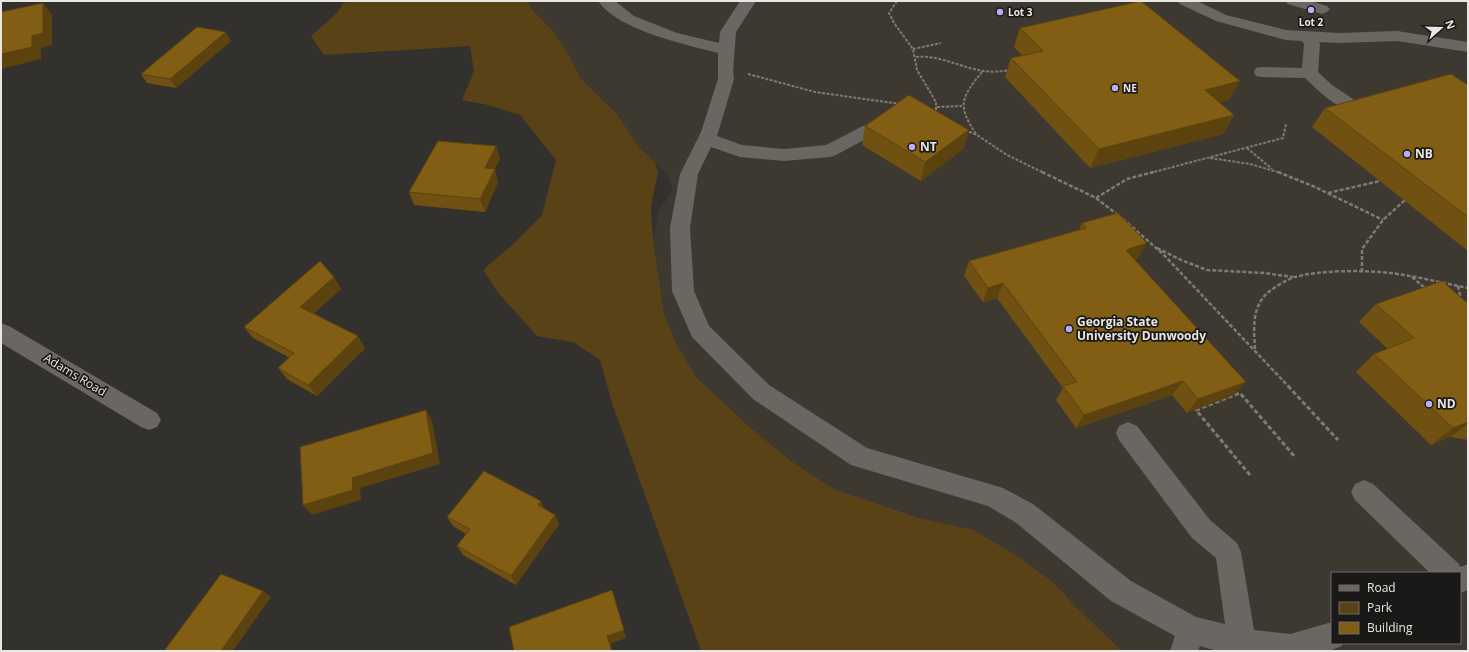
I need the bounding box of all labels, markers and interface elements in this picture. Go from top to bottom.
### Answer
place label: Lot 3 [1008,5,1033,19]
marker: Lot 2 [1306,5,1316,15]
marker: Lot 3 [995,7,1005,17]
north arrow [1421,8,1461,48]
place label: Lot 2 [1299,15,1324,29]
text: N [1442,18,1459,31]
place label: NE [1123,81,1137,95]
marker: NE [1110,83,1120,93]
place label: NT [920,138,937,155]
marker: NT [907,142,917,152]
place label: NB [1415,145,1433,162]
marker: NB [1402,149,1412,159]
place label: Georgia State University Dunwoody [1077,313,1206,344]
marker: Georgia State University Dunwoody [1064,324,1074,334]
street label: Adams Road [41,349,110,400]
place label: ND [1437,395,1456,412]
marker: ND [1424,399,1434,409]
legend [1331,572,1461,644]
text: Road [1367,579,1396,596]
text: Park [1367,599,1393,616]
text: Building [1367,619,1413,636]

